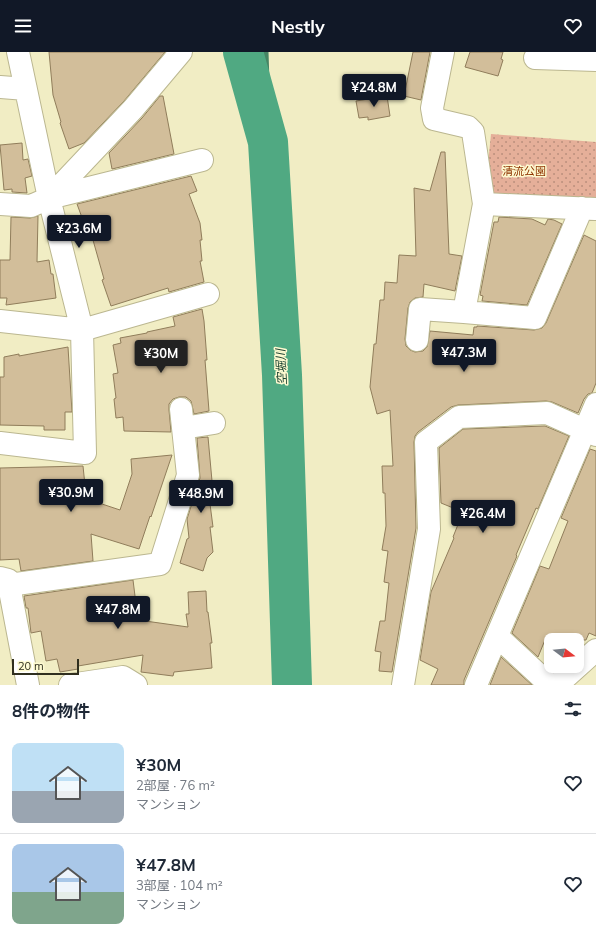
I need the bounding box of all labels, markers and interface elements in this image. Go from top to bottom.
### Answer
icon: menu [12,15,34,37]
text: Nestly [271,15,325,38]
icon: heart [562,15,584,37]
pin: ¥24.8M [341,74,407,108]
text: ¥24.8M [351,79,397,95]
park label: 清流公園 [502,164,546,178]
pin: ¥23.6M [46,215,112,249]
text: ¥23.6M [56,220,102,236]
pin: ¥47.3M [431,339,497,373]
pin: ¥30M [137,340,185,374]
text: ¥47.3M [441,344,487,360]
text: ¥30M [144,345,178,361]
water label: 空堀川 [272,347,289,385]
pin: ¥30.9M [38,479,104,513]
pin: ¥48.9M [168,480,234,514]
text: ¥30.9M [48,484,94,500]
text: ¥48.9M [178,485,224,501]
pin: ¥26.4M [450,500,516,534]
text: ¥26.4M [460,505,506,521]
pin: ¥47.8M [85,596,151,630]
text: ¥47.8M [95,601,141,617]
north arrow [544,633,584,673]
map controls [544,633,584,673]
scale bar [12,657,79,676]
text: 20 m [18,659,44,673]
icon: filters [562,698,584,720]
text: 8件の物件 [12,700,90,721]
text: ¥30M [136,754,181,775]
icon: home [44,759,92,807]
icon: heart [562,772,584,794]
text: 2部屋 · 76 m² [136,777,215,793]
text: マンション [136,796,201,812]
text: ¥47.8M [136,854,196,875]
icon: home [44,860,92,908]
icon: heart [562,873,584,895]
text: 3部屋 · 104 m² [136,877,223,893]
text: マンション [136,896,201,912]

